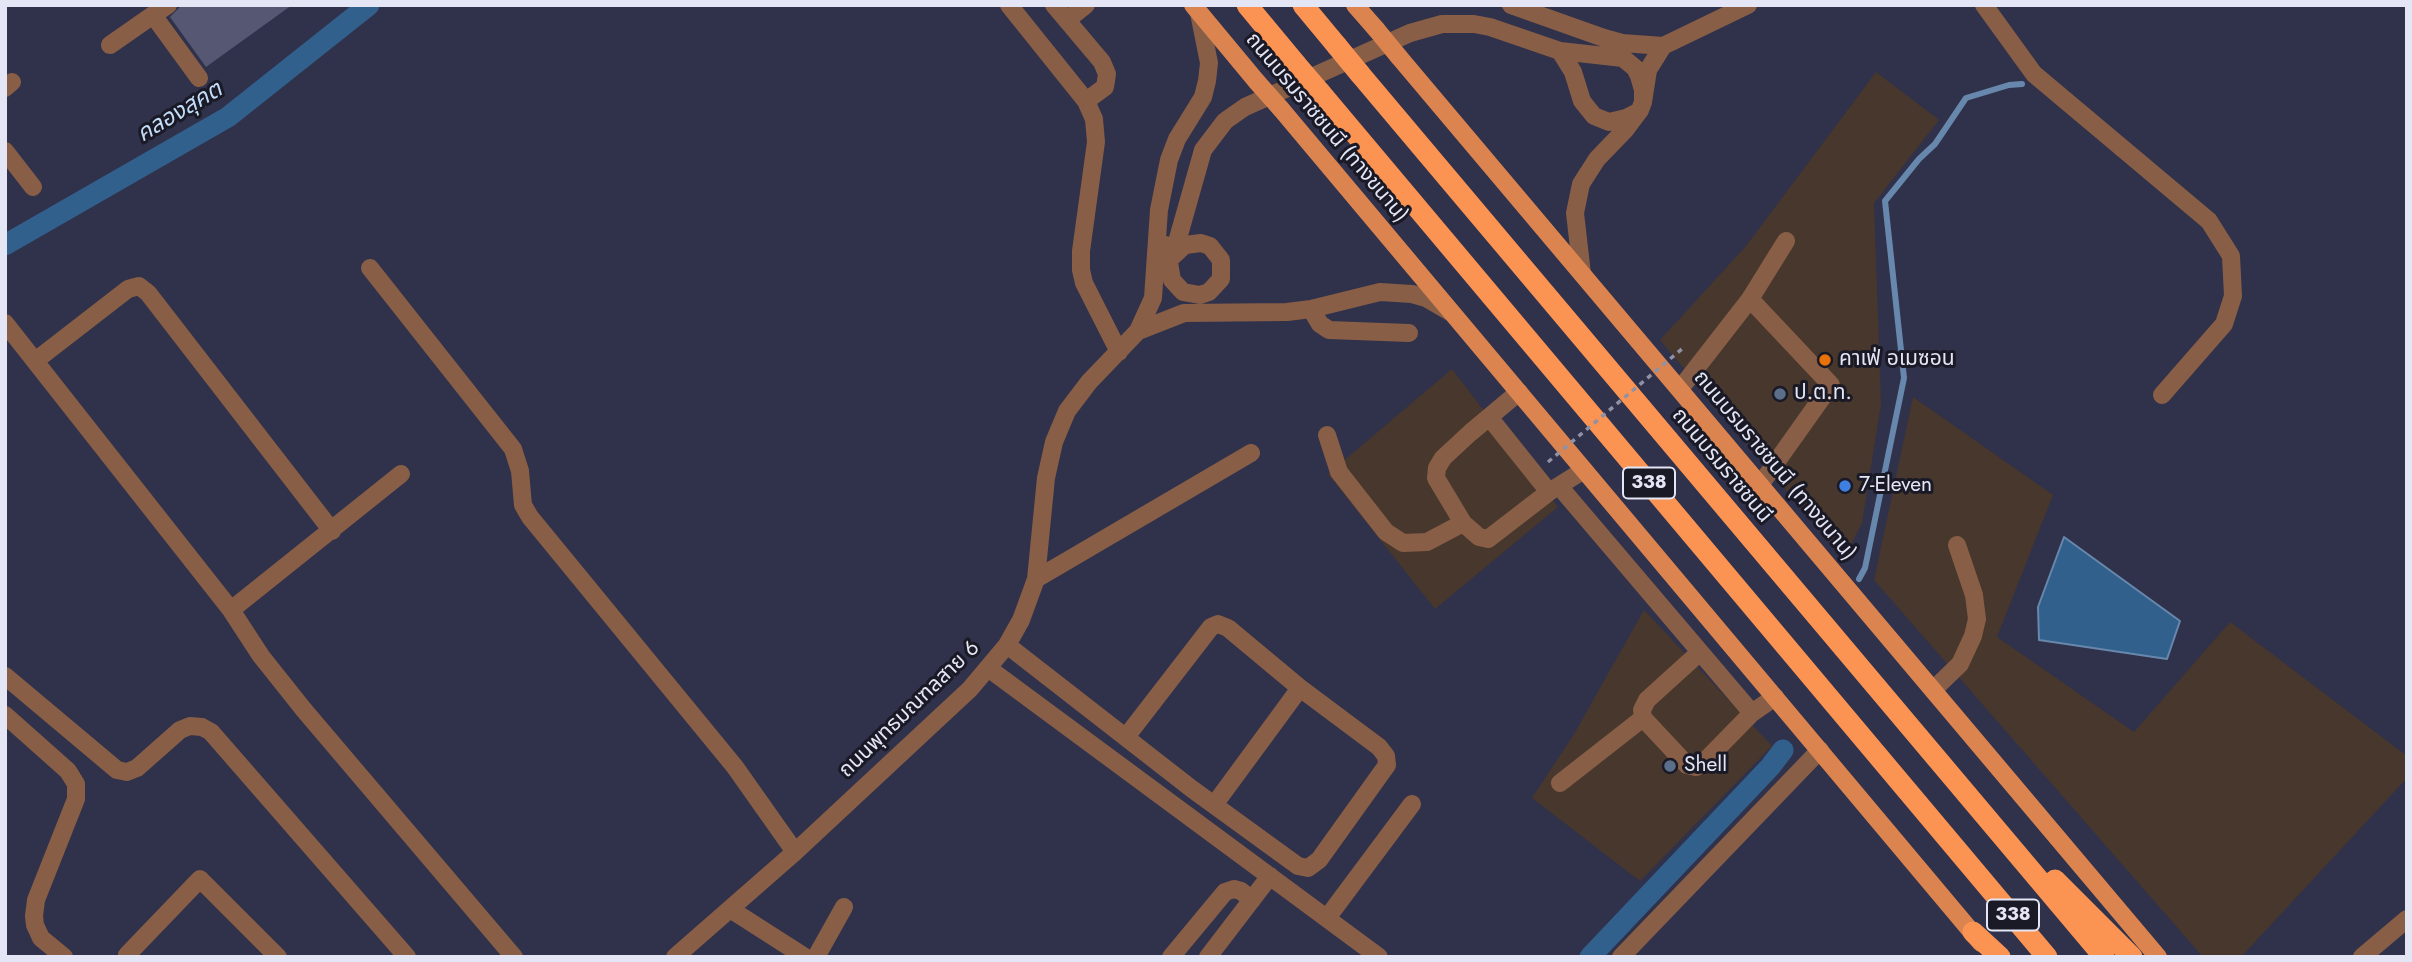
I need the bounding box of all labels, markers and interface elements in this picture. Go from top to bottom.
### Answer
street label: ถนนบรมราชชนนี (ทางขนาน) [1239,28,1413,228]
water label: คลองสุคต [132,77,228,149]
place label: คาเฟ่ อเมซอน [1839,347,1955,373]
marker: คาเฟ่ อเมซอน [1817,352,1833,368]
street label: ถนนบรมราชชนนี (ทางขนาน) [1687,366,1861,566]
place label: ป.ต.ท. [1794,381,1852,407]
marker: ป.ต.ท. [1772,386,1788,402]
street label: ถนนบรมราชชนนี [1666,404,1776,528]
road number: 338 [1623,468,1675,498]
place label: 7-Eleven [1859,473,1932,499]
marker: 7-Eleven [1837,478,1853,494]
street label: ถนนพุทธมณฑลสาย 6 [834,636,986,784]
place label: Shell [1684,753,1727,779]
marker: Shell [1662,758,1678,774]
road number: 338 [1987,900,2039,931]

